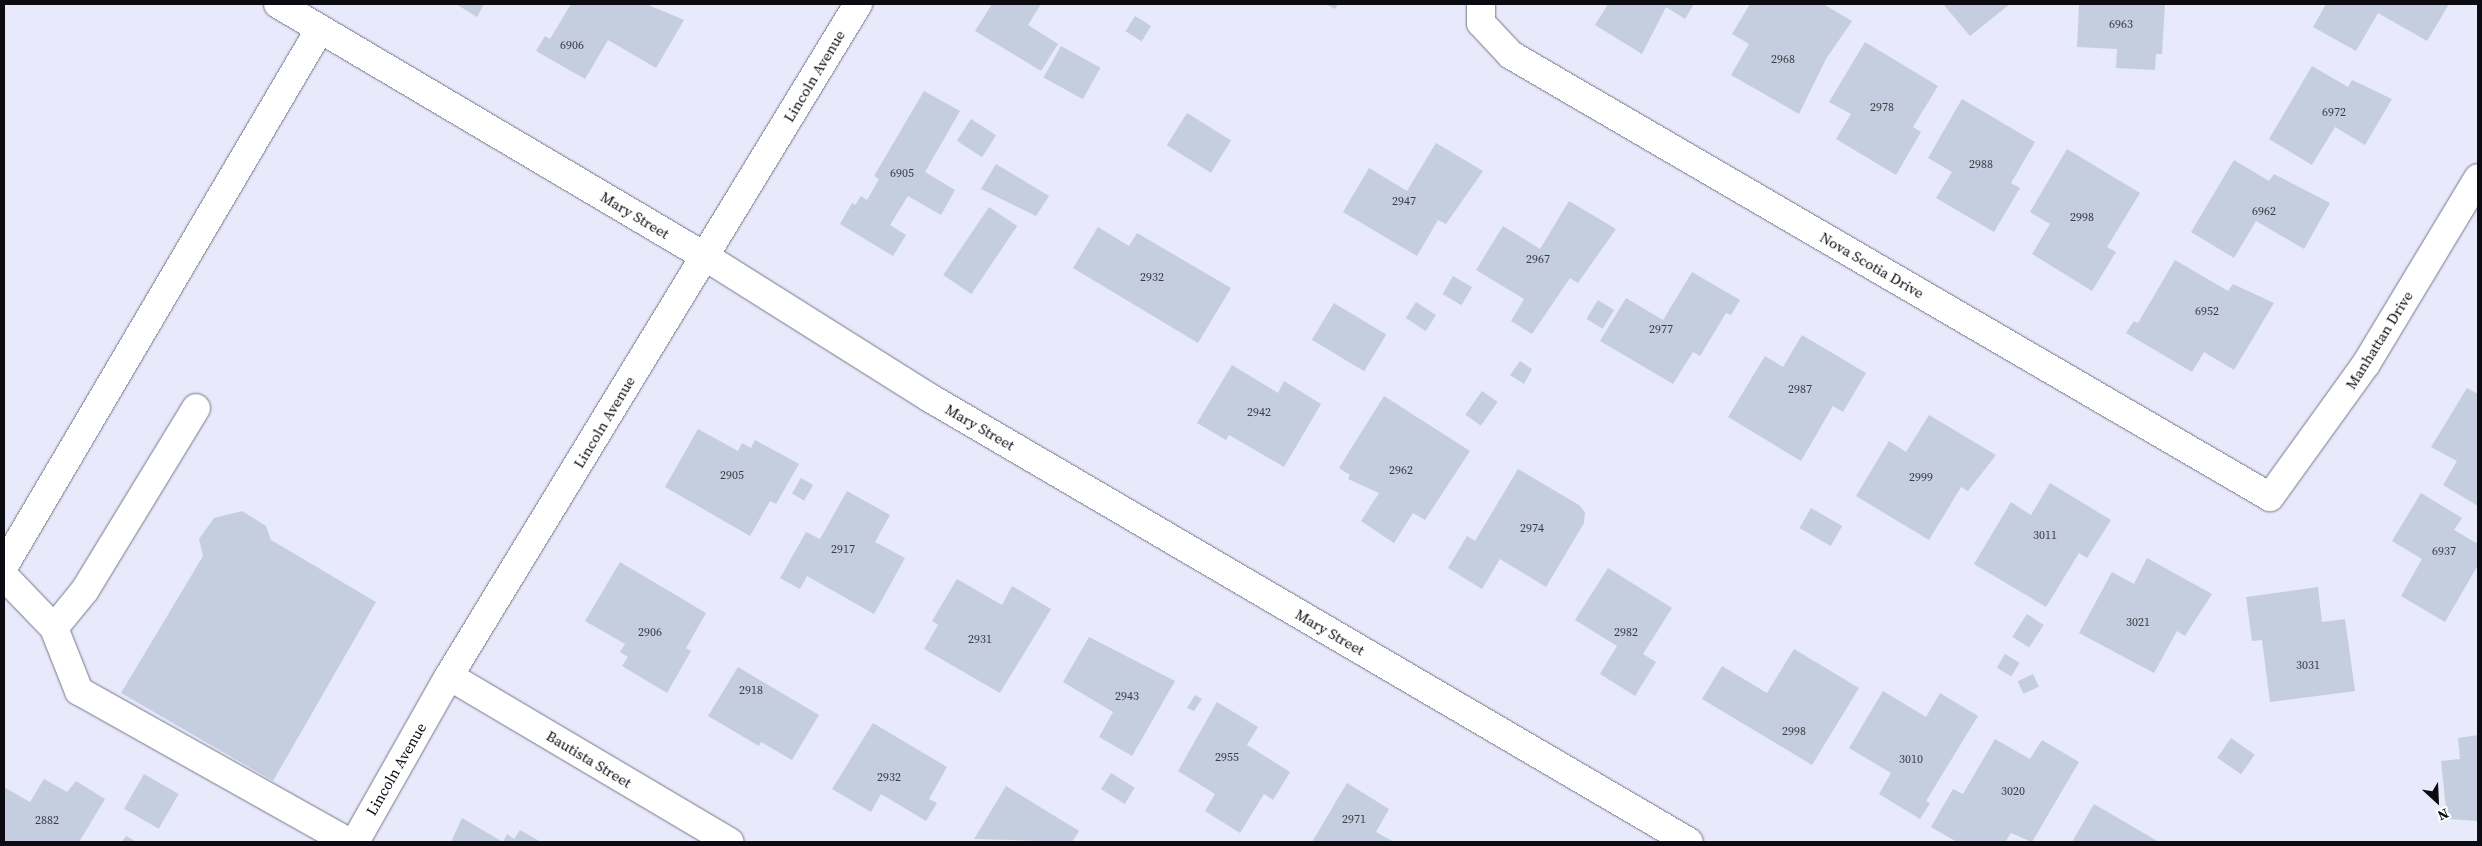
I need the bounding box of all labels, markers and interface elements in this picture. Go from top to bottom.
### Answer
house number: 6963 [2109,18,2133,32]
street label: Lincoln Avenue [779,27,849,125]
house number: 6906 [560,39,584,53]
house number: 2968 [1771,53,1795,67]
house number: 2978 [1870,101,1894,115]
house number: 6972 [2322,106,2346,120]
house number: 2988 [1969,158,1993,172]
house number: 6905 [890,167,914,181]
street label: Mary Street [597,187,673,243]
house number: 2947 [1392,195,1416,209]
house number: 6962 [2252,205,2276,219]
house number: 2998 [2070,211,2094,225]
street label: Nova Scotia Drive [1817,228,1927,302]
house number: 2967 [1526,253,1550,267]
house number: 2932 [1140,271,1164,285]
street label: Manhattan Drive [2342,287,2416,393]
house number: 6952 [2195,305,2219,319]
house number: 2977 [1649,323,1673,337]
street label: Lincoln Avenue [569,373,639,471]
house number: 2987 [1788,383,1812,397]
street label: Mary Street [942,400,1018,454]
house number: 2942 [1247,406,1271,420]
house number: 2962 [1389,464,1413,478]
house number: 2905 [720,469,744,483]
house number: 2999 [1909,471,1933,485]
house number: 2974 [1520,522,1544,536]
house number: 3011 [2033,529,2057,543]
house number: 2917 [831,543,855,557]
house number: 6937 [2432,545,2456,559]
street label: Mary Street [1292,605,1368,659]
house number: 3021 [2126,616,2150,630]
house number: 2906 [638,626,662,640]
house number: 2982 [1614,626,1638,640]
house number: 2931 [968,633,992,647]
house number: 3031 [2296,659,2320,673]
house number: 2918 [739,684,763,698]
house number: 2943 [1115,690,1139,704]
street label: Lincoln Avenue [362,719,430,819]
house number: 2998 [1782,725,1806,739]
street label: Bautista Street [543,726,635,792]
house number: 2955 [1215,751,1239,765]
house number: 3010 [1899,753,1923,767]
house number: 2932 [877,771,901,785]
north arrow [2412,776,2462,826]
house number: 3020 [2001,785,2025,799]
text: N [2434,803,2452,826]
house number: 2971 [1342,813,1366,827]
house number: 2882 [35,814,59,828]

